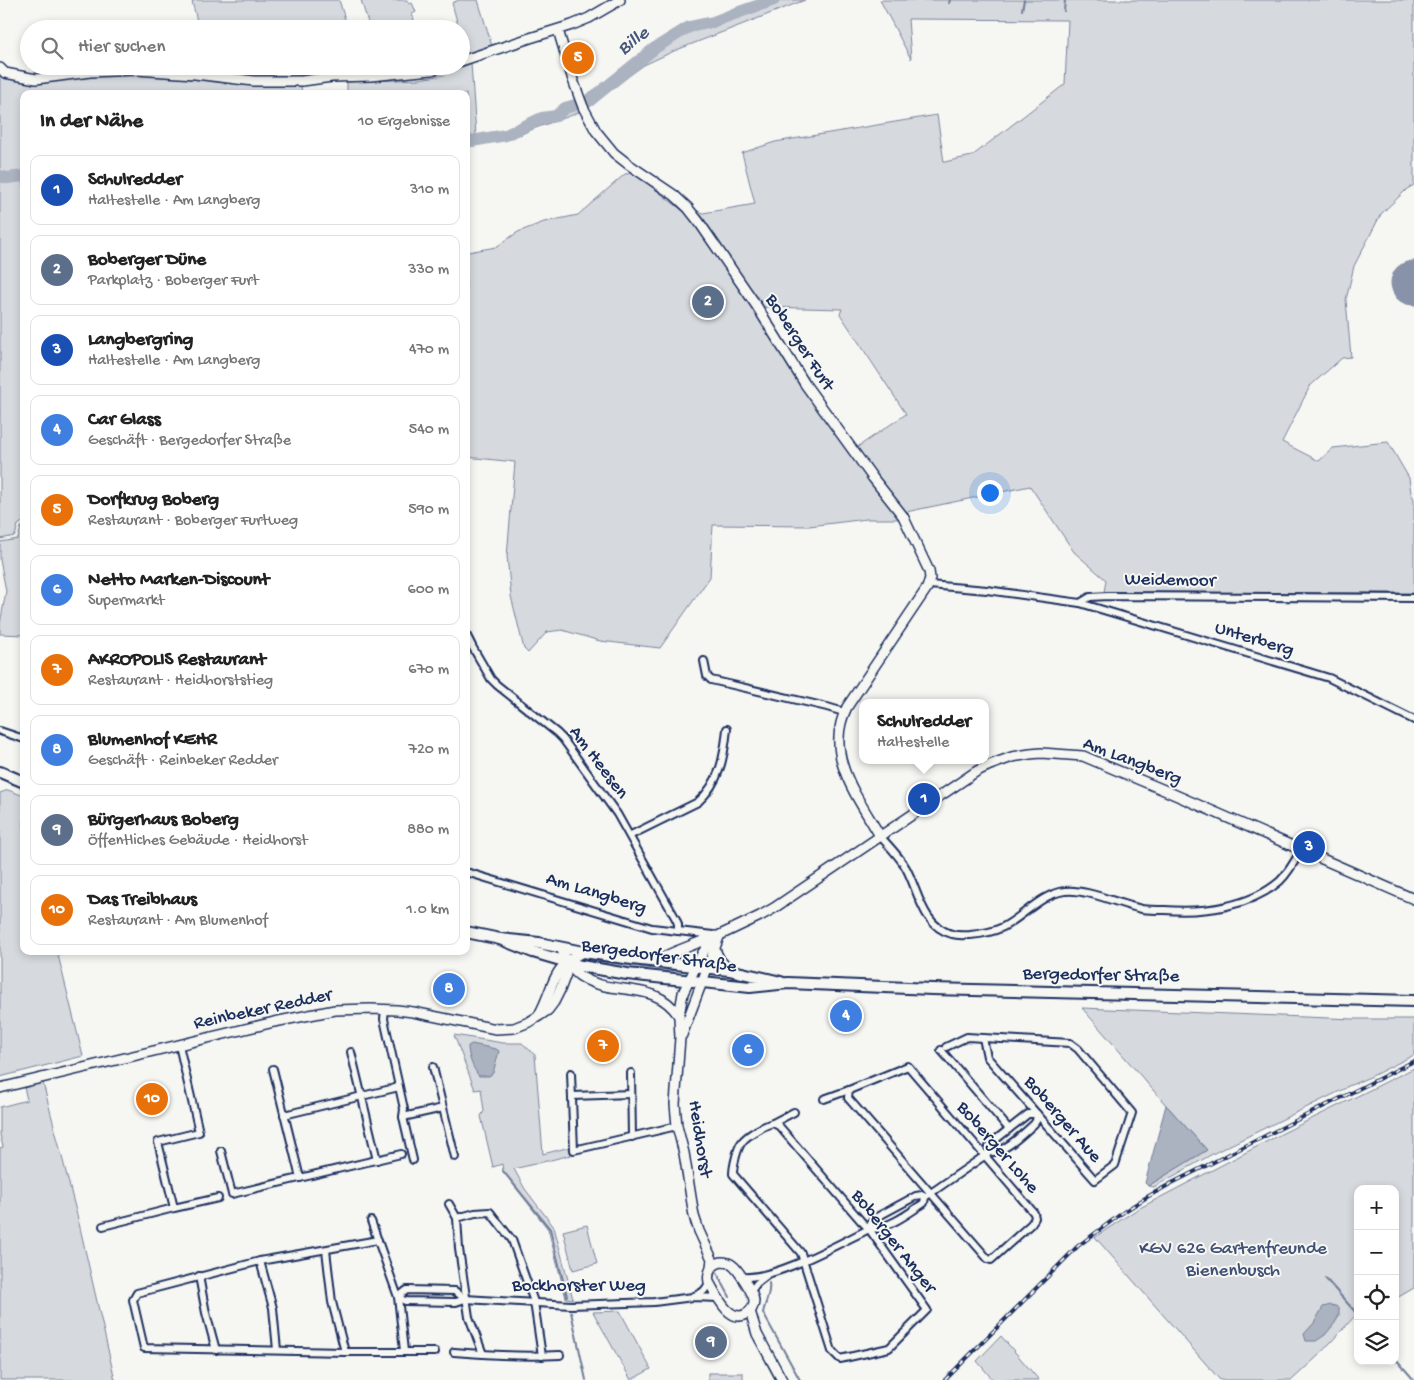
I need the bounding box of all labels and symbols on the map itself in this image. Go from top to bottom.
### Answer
water label: Bille [614,22,655,61]
pin: 5 [562,39,594,77]
pin: 2 [692,283,724,321]
street label: Boberger Furt [759,289,840,398]
your location [977,480,1003,506]
street label: Weidemoor [1124,569,1218,593]
street label: Unterberg [1212,617,1297,663]
street label: Am Heesen [563,722,633,804]
street label: Am Langberg [1079,733,1185,791]
pin: 1 [908,780,940,818]
pin: 3 [1293,828,1325,866]
street label: Am Langberg [543,868,649,920]
street label: Bergedorfer Straße [579,935,738,979]
street label: Bergedorfer Straße [1021,963,1180,989]
pin: 8 [433,970,465,1008]
street label: Reinbeker Redder [192,984,336,1036]
pin: 4 [830,997,862,1035]
pin: 7 [587,1027,619,1065]
pin: 6 [732,1031,764,1069]
street label: Boberger Aue [1017,1071,1106,1168]
pin: 10 [136,1080,168,1118]
street label: Boberger Lohe [950,1096,1043,1199]
street label: Heidhorst [682,1099,717,1181]
street label: Boberger Anger [845,1185,942,1300]
park label: KGV 626 Gartenfreunde Bienenbusch [1139,1238,1327,1283]
street label: Bockhorster Weg [511,1275,646,1298]
pin: 9 [695,1323,727,1361]

